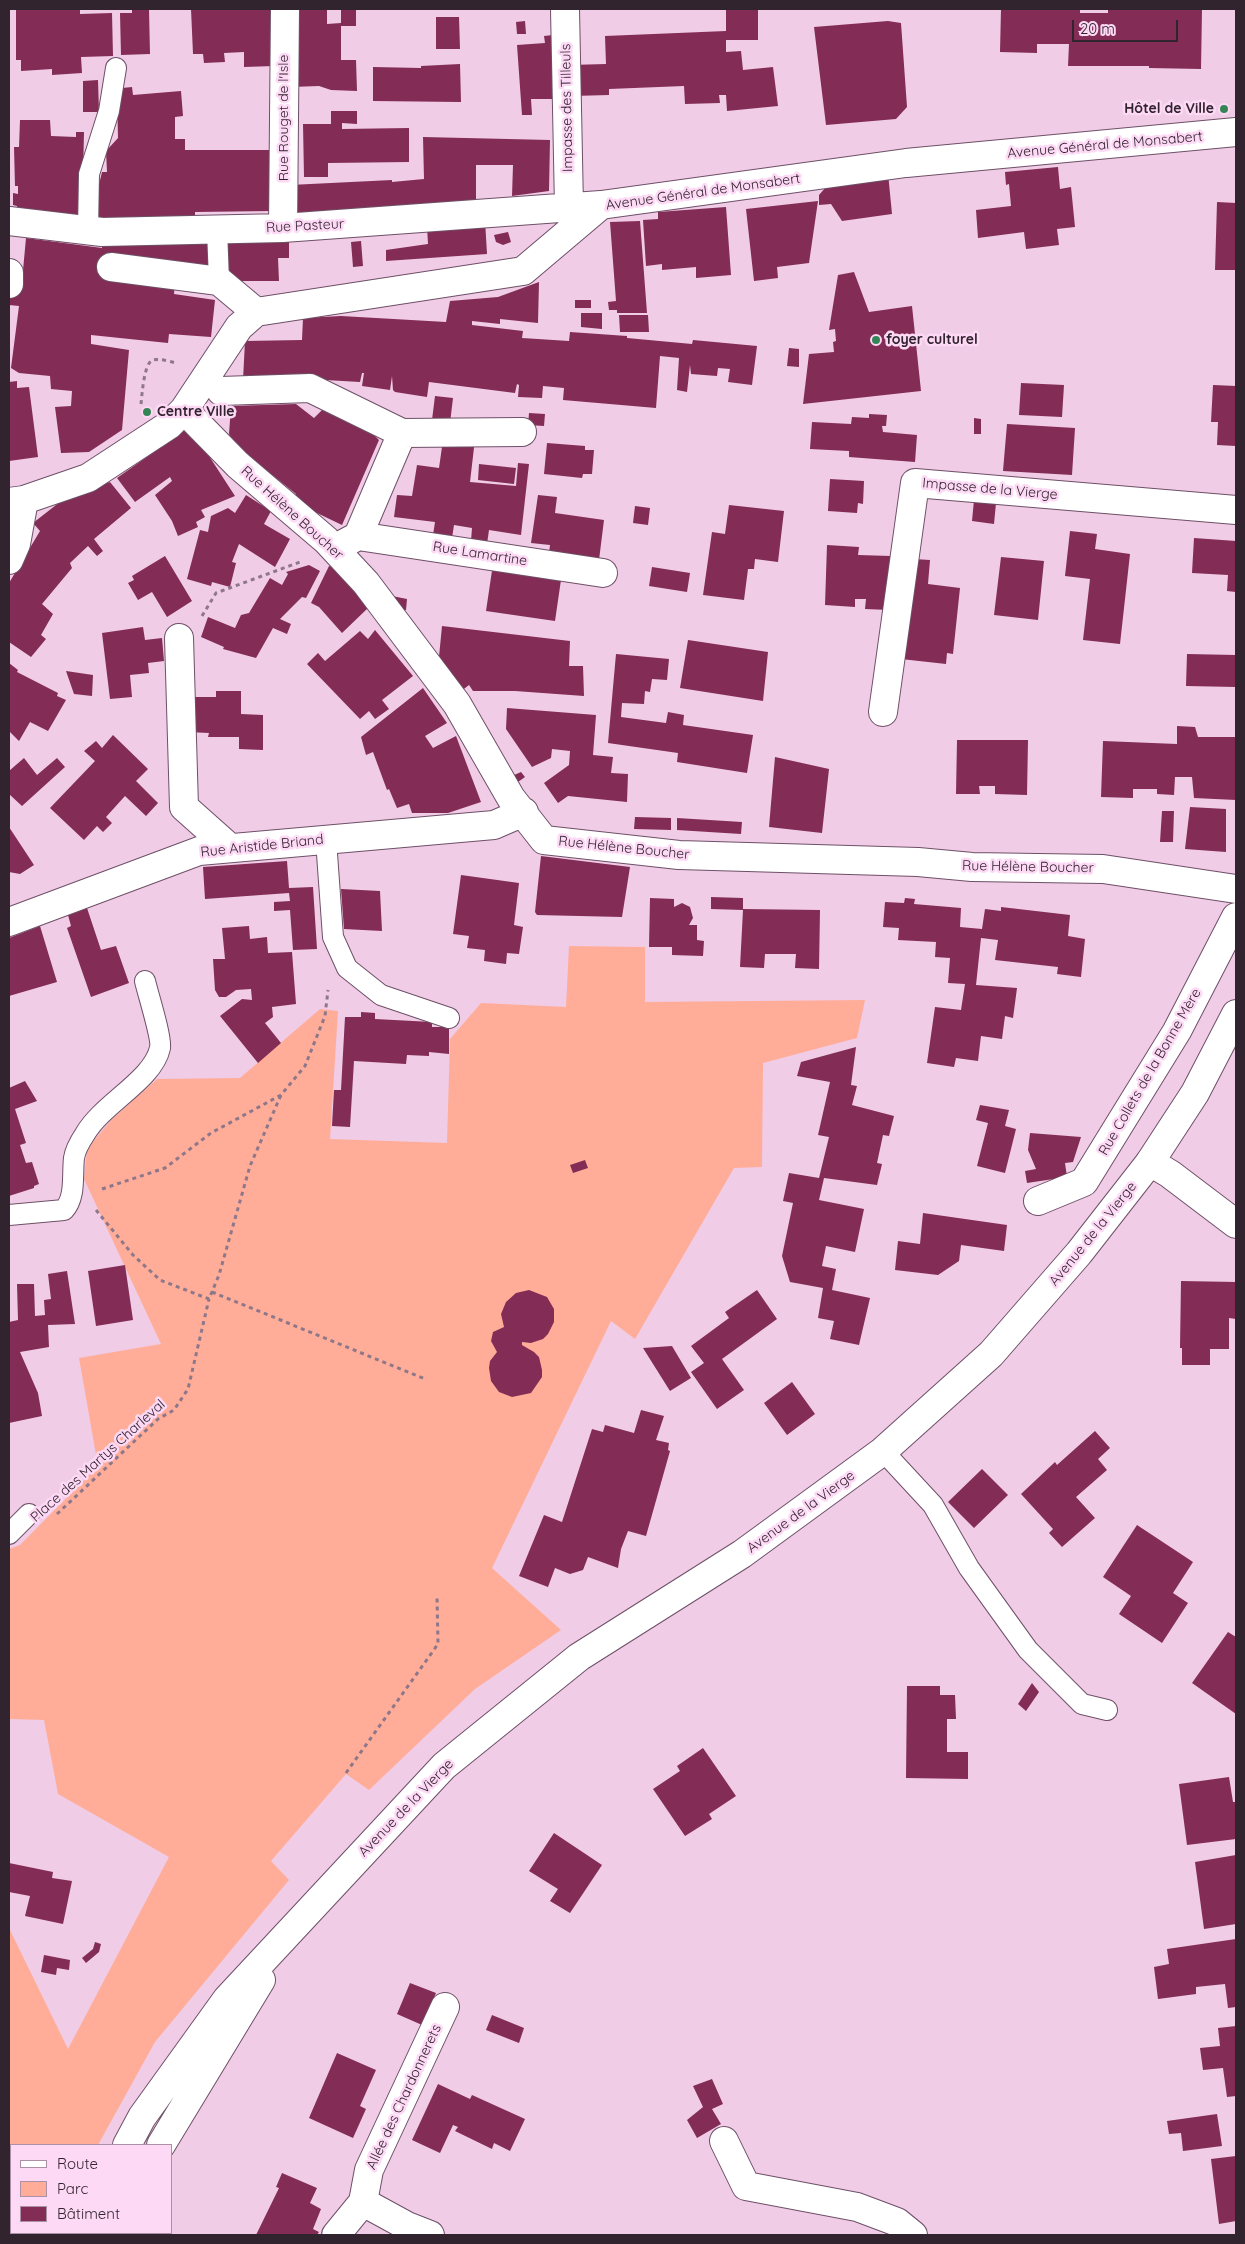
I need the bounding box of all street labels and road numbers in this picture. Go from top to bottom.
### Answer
street label: Impasse des Tilleuls [557,44,577,172]
street label: Rue Rouget de l'Isle [276,55,292,181]
street label: Avenue Général de Monsabert [1007,128,1203,162]
street label: Avenue Général de Monsabert [605,170,801,214]
street label: Rue Pasteur [266,216,344,236]
street label: Rue Hélène Boucher [237,463,347,563]
street label: Impasse de la Vierge [922,475,1058,503]
street label: Rue Lamartine [432,538,528,570]
street label: Rue Aristide Briand [200,831,324,861]
street label: Rue Hélène Boucher [558,833,690,863]
street label: Rue Hélène Boucher [962,857,1094,877]
street label: Rue Collets de la Bonne Mère [1095,986,1205,1158]
street label: Avenue de la Vierge [1046,1179,1140,1289]
street label: Place des Martys Charleval [27,1396,169,1526]
street label: Avenue de la Vierge [744,1467,858,1557]
street label: Avenue de la Vierge [355,1756,457,1860]
street label: Allée des Chardonnerets [363,2022,445,2172]

